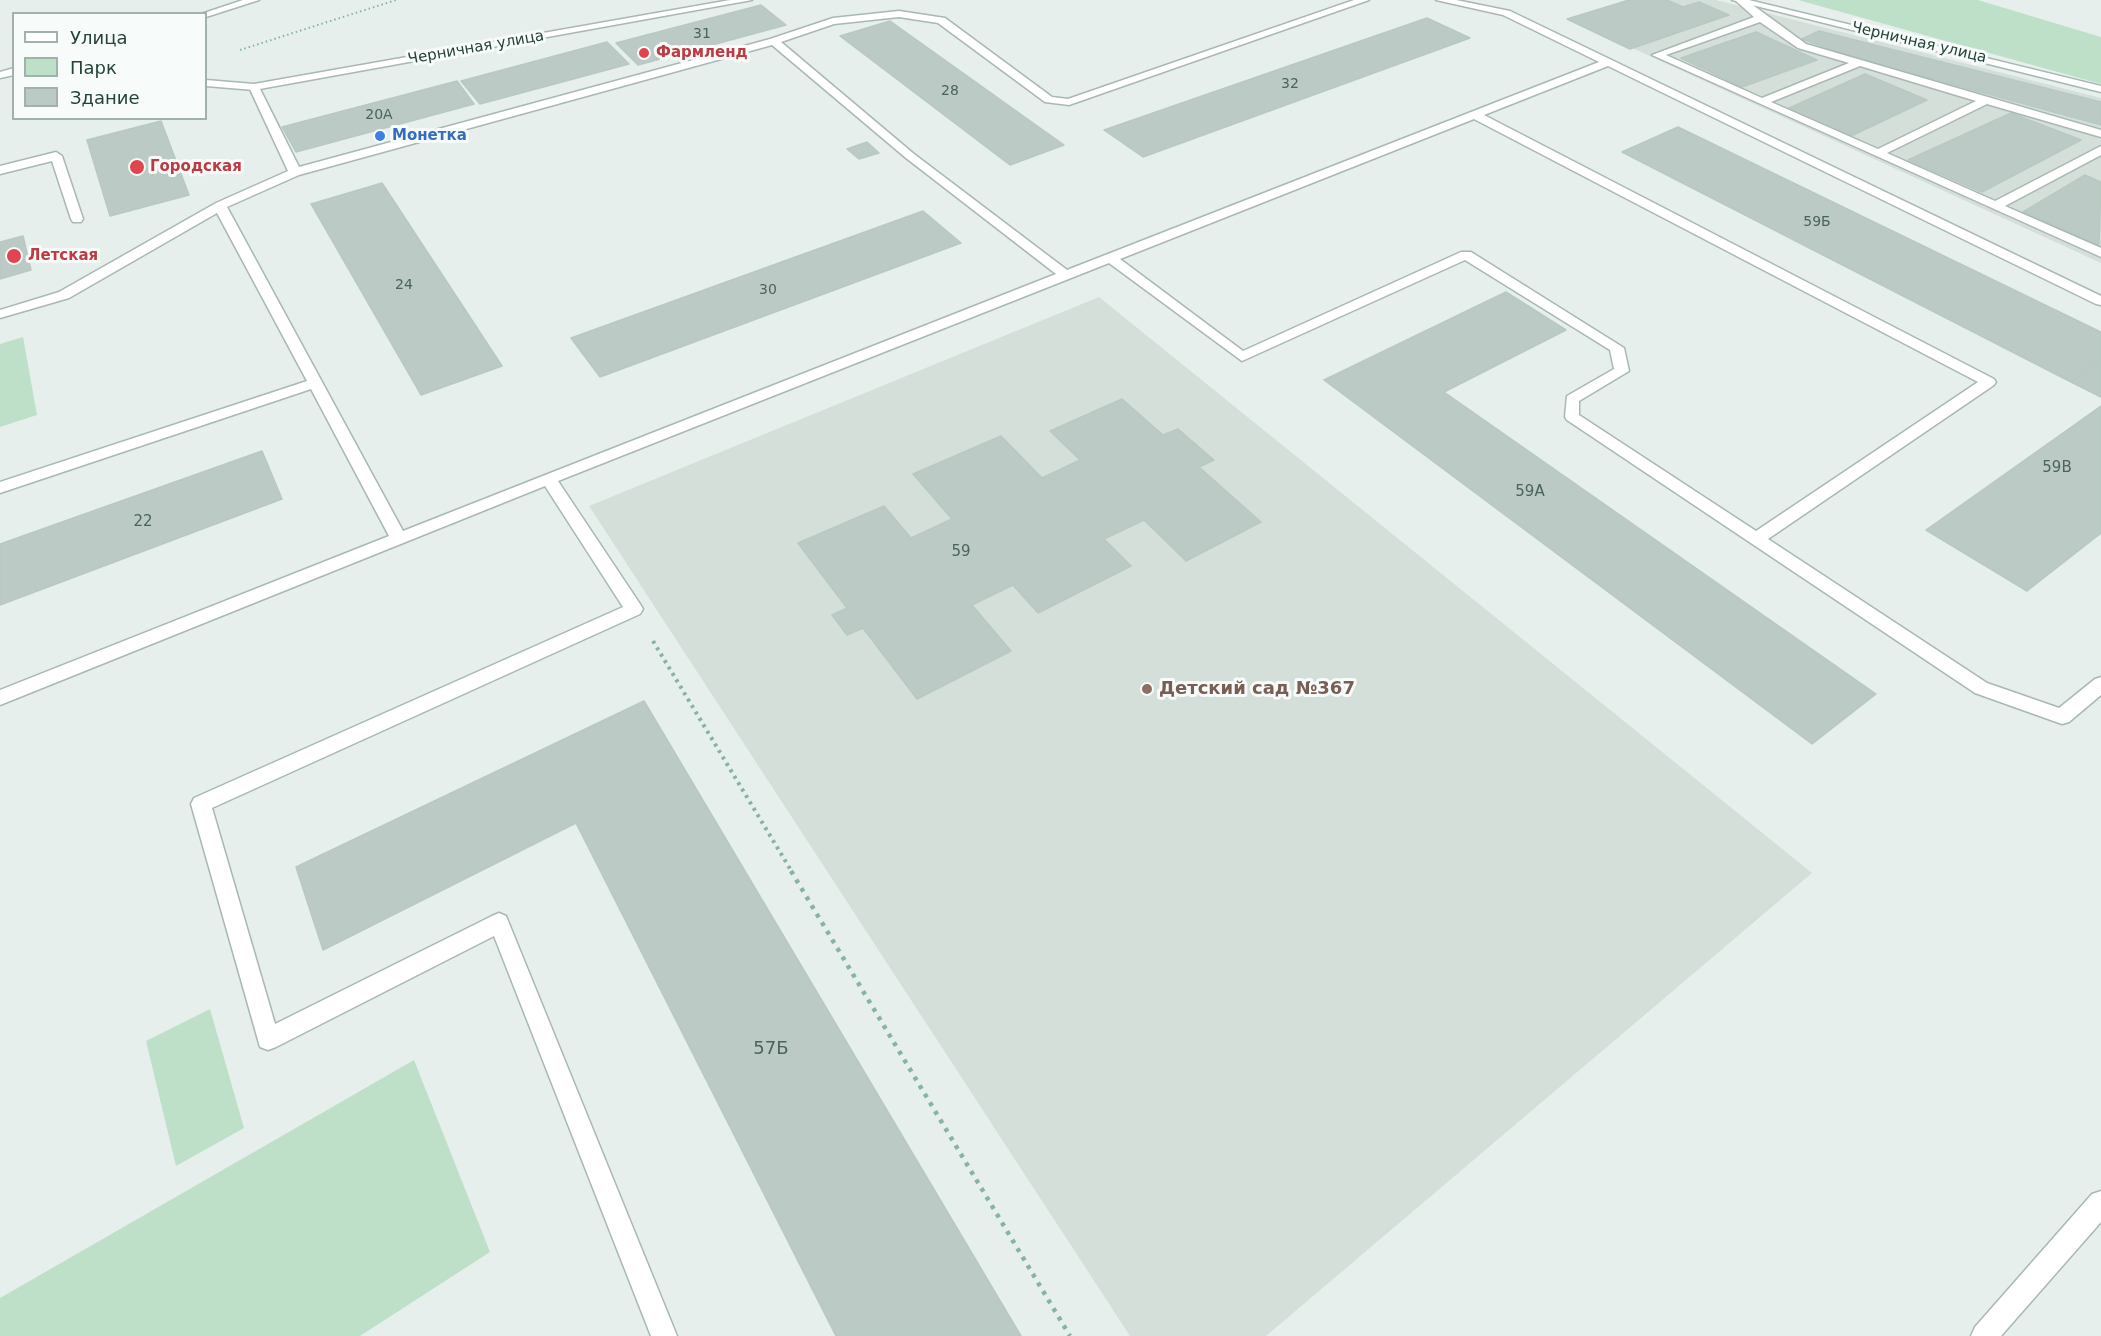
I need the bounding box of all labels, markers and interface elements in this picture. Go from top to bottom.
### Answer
legend [12,12,207,120]
street label: Черничная улица [1850,19,1988,67]
house number: 31 [693,26,711,42]
text: Улица [70,27,127,48]
street label: Черничная улица [407,27,545,69]
place label: Фармленд [656,44,748,62]
marker: Фармленд [637,46,651,60]
text: Парк [70,57,117,78]
house number: 32 [1281,76,1299,92]
house number: 28 [941,83,959,99]
text: Здание [70,87,140,108]
house number: 20А [365,107,393,123]
place label: Монетка [392,127,467,145]
marker: Монетка [373,129,387,143]
marker: Городская [128,158,146,176]
place label: Городская [150,158,242,176]
house number: 59Б [1803,214,1831,230]
marker: Летская [5,247,23,265]
place label: Летская [28,247,98,265]
house number: 24 [395,277,413,293]
house number: 30 [759,282,777,298]
house number: 59В [2042,459,2072,477]
house number: 59А [1515,483,1545,501]
house number: 22 [133,513,153,531]
house number: 59 [951,543,971,561]
place label: Детский сад №367 [1159,678,1355,700]
marker: Детский сад №367 [1140,682,1154,696]
house number: 57Б [753,1038,789,1060]

